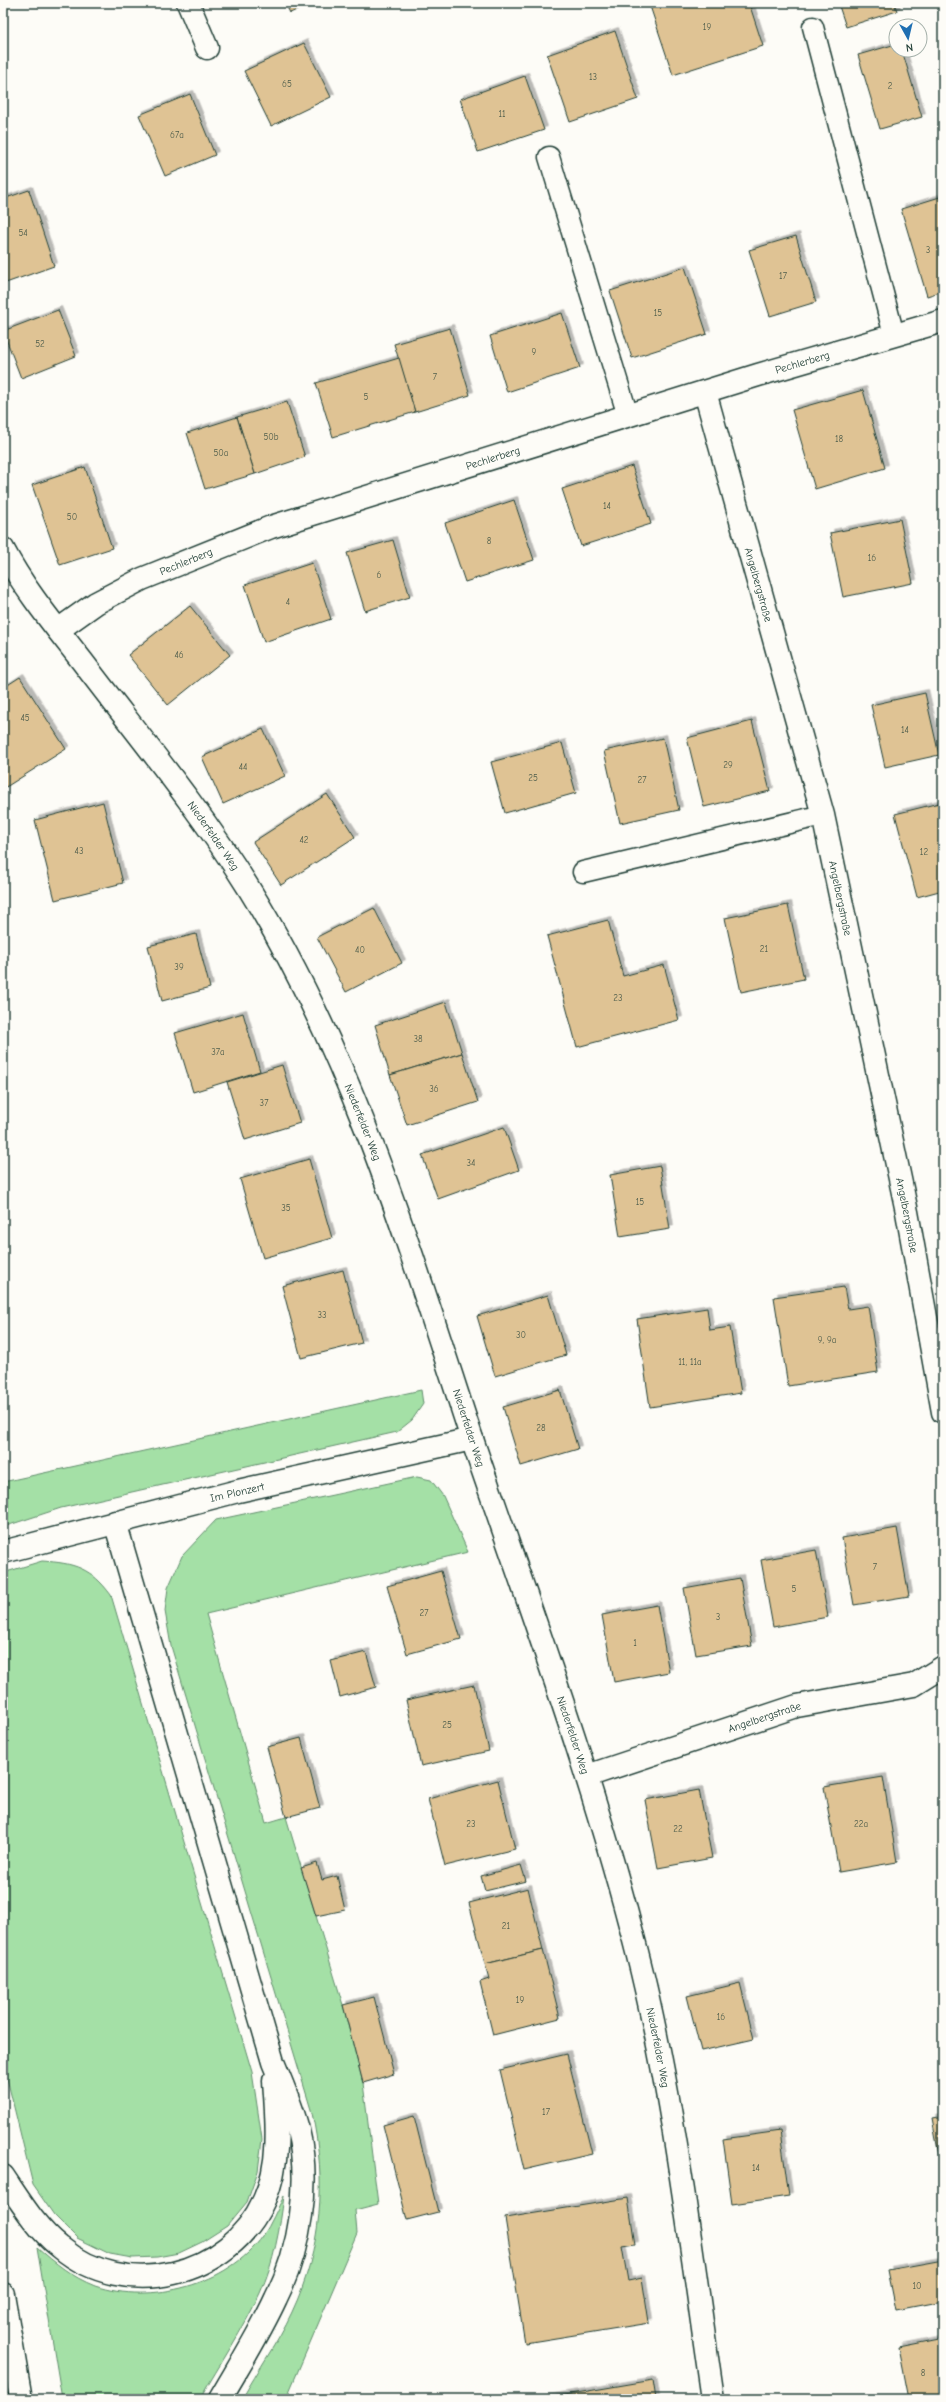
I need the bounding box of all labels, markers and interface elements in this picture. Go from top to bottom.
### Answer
north arrow [888,18,928,58]
house number: 19 [703,22,711,32]
text: N [905,40,914,54]
house number: 13 [589,72,597,82]
house number: 65 [282,79,292,89]
house number: 2 [888,81,893,91]
house number: 11 [498,109,506,119]
house number: 67a [170,130,184,140]
house number: 54 [18,228,28,238]
house number: 3 [926,245,930,255]
house number: 17 [779,271,788,281]
house number: 15 [654,308,662,318]
house number: 52 [35,339,45,349]
house number: 9 [532,347,537,357]
street label: Pechlerberg [774,348,831,377]
house number: 7 [433,372,438,382]
house number: 5 [364,392,369,402]
house number: 50b [263,432,279,442]
house number: 18 [835,434,843,444]
street label: Pechlerberg [464,444,522,473]
house number: 50a [213,448,229,458]
house number: 14 [603,501,611,511]
house number: 50 [67,512,77,522]
house number: 8 [487,536,492,546]
street label: Pechlerberg [158,545,215,578]
street label: Angelbergstraße [742,546,775,624]
house number: 16 [868,553,876,563]
house number: 6 [377,570,382,580]
house number: 4 [286,597,290,607]
house number: 46 [174,650,184,660]
house number: 45 [20,713,30,723]
house number: 14 [901,725,909,735]
house number: 29 [723,760,733,770]
house number: 44 [239,762,247,772]
house number: 25 [528,773,538,783]
house number: 27 [638,775,647,785]
street label: Niederfelder Weg [185,799,242,873]
house number: 42 [299,835,309,845]
house number: 43 [75,846,83,856]
house number: 12 [920,847,928,857]
street label: Angelbergstraße [826,859,854,937]
house number: 21 [760,944,769,954]
house number: 40 [355,945,365,955]
house number: 39 [174,962,184,972]
house number: 23 [613,993,623,1003]
house number: 38 [413,1034,423,1044]
house number: 37a [211,1047,225,1057]
street label: Niederfelder Weg [342,1082,384,1163]
house number: 36 [429,1084,439,1094]
house number: 37 [260,1098,269,1108]
house number: 34 [467,1158,475,1168]
street label: Angelbergstraße [893,1176,920,1254]
house number: 15 [636,1197,644,1207]
house number: 35 [281,1203,291,1213]
house number: 33 [317,1310,327,1320]
house number: 30 [516,1330,526,1340]
house number: 9, 9a [818,1335,836,1345]
house number: 11, 11a [678,1357,702,1367]
street label: Niederfelder Weg [450,1388,487,1469]
house number: 28 [536,1423,546,1433]
street label: Im Plonzert [209,1480,266,1505]
house number: 7 [873,1562,878,1572]
house number: 5 [792,1584,797,1594]
house number: 27 [420,1608,429,1618]
house number: 3 [716,1612,720,1622]
house number: 1 [633,1638,637,1648]
street label: Niederfelder Weg [554,1695,592,1776]
street label: Angelbergstraße [726,1699,803,1736]
house number: 25 [442,1720,452,1730]
house number: 23 [466,1819,476,1829]
house number: 22a [854,1819,868,1829]
house number: 22 [673,1824,683,1834]
house number: 21 [502,1921,511,1931]
house number: 19 [516,1995,524,2005]
street label: Niederfelder Weg [643,2006,672,2089]
house number: 16 [717,2012,725,2022]
house number: 17 [542,2107,551,2117]
house number: 14 [752,2163,760,2173]
house number: 10 [912,2281,922,2291]
house number: 8 [921,2368,926,2378]

